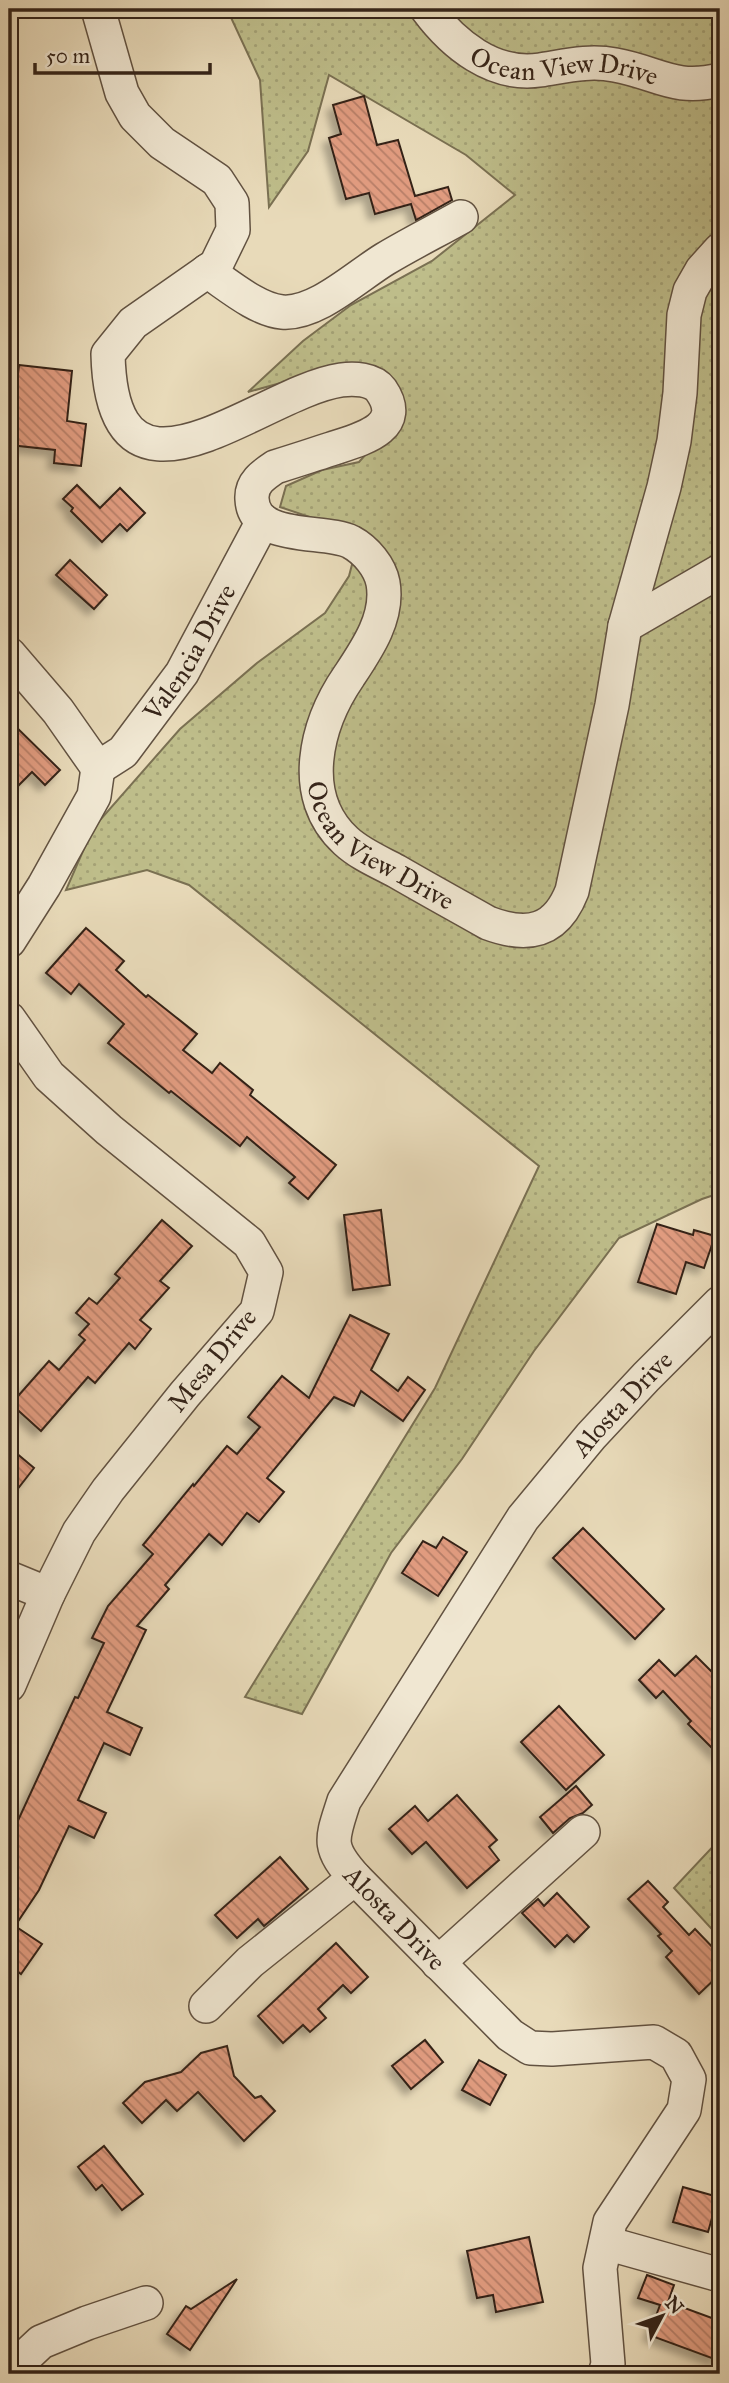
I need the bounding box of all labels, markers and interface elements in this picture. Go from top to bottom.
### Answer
scale bar [35,32,210,76]
street label: Ocean View Drive [464,39,663,92]
text: 50 m [46,43,91,69]
street label: Valencia Drive [136,578,243,728]
street label: Ocean View Drive [300,778,460,917]
street label: Mesa Drive [161,1302,263,1418]
street label: Alosta Drive [564,1344,679,1464]
street label: Alosta Drive [337,1858,453,1977]
north arrow [628,2282,698,2352]
text: N [660,2292,688,2319]

